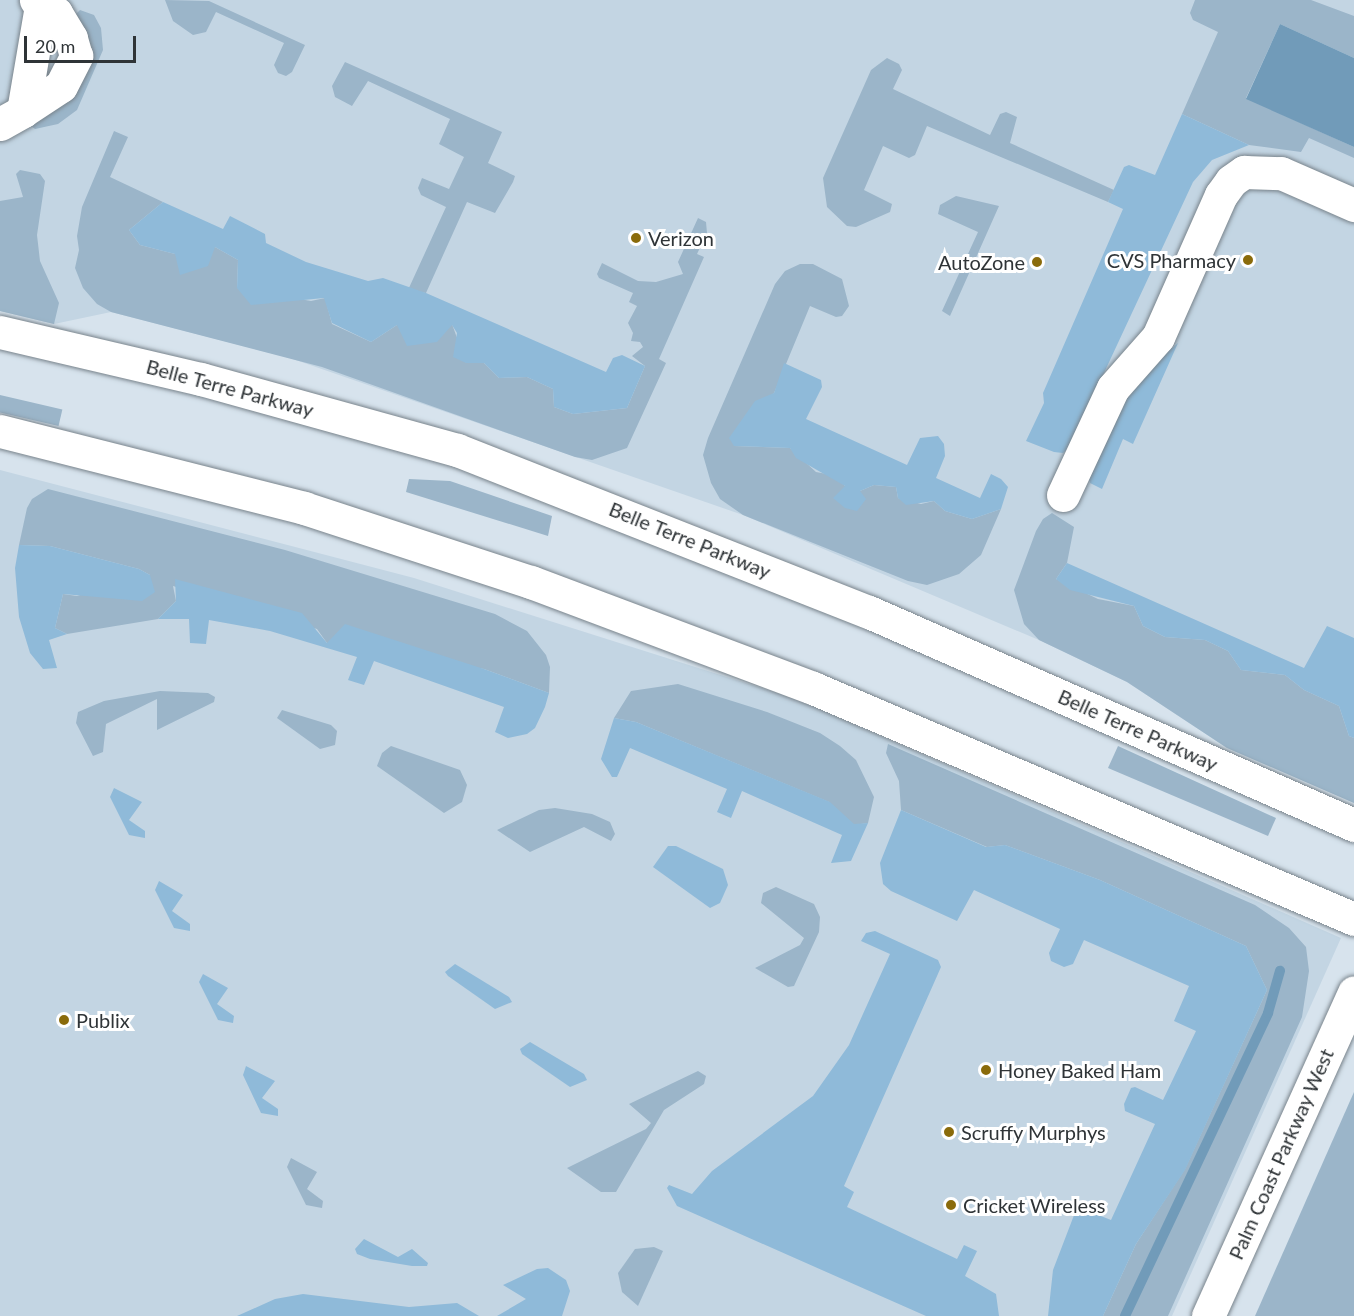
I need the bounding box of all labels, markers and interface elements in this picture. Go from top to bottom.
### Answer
scale bar [27,24,140,62]
text: 20 m [35,35,75,57]
place label: Verizon [648,226,714,250]
marker: Verizon [629,231,643,245]
place label: CVS Pharmacy [1107,248,1236,272]
place label: AutoZone [938,250,1025,274]
marker: CVS Pharmacy [1241,253,1255,267]
marker: AutoZone [1030,255,1044,269]
street label: Belle Terre Parkway [143,354,317,422]
street label: Belle Terre Parkway [605,496,775,584]
street label: Belle Terre Parkway [1054,684,1222,776]
place label: Publix [76,1008,130,1032]
marker: Publix [57,1013,71,1027]
street label: Palm Coast Parkway West [1223,1044,1339,1264]
place label: Honey Baked Ham [998,1058,1162,1082]
marker: Honey Baked Ham [979,1063,993,1077]
place label: Scruffy Murphys [961,1120,1106,1144]
marker: Scruffy Murphys [942,1125,956,1139]
place label: Cricket Wireless [963,1193,1106,1217]
marker: Cricket Wireless [944,1198,958,1212]

